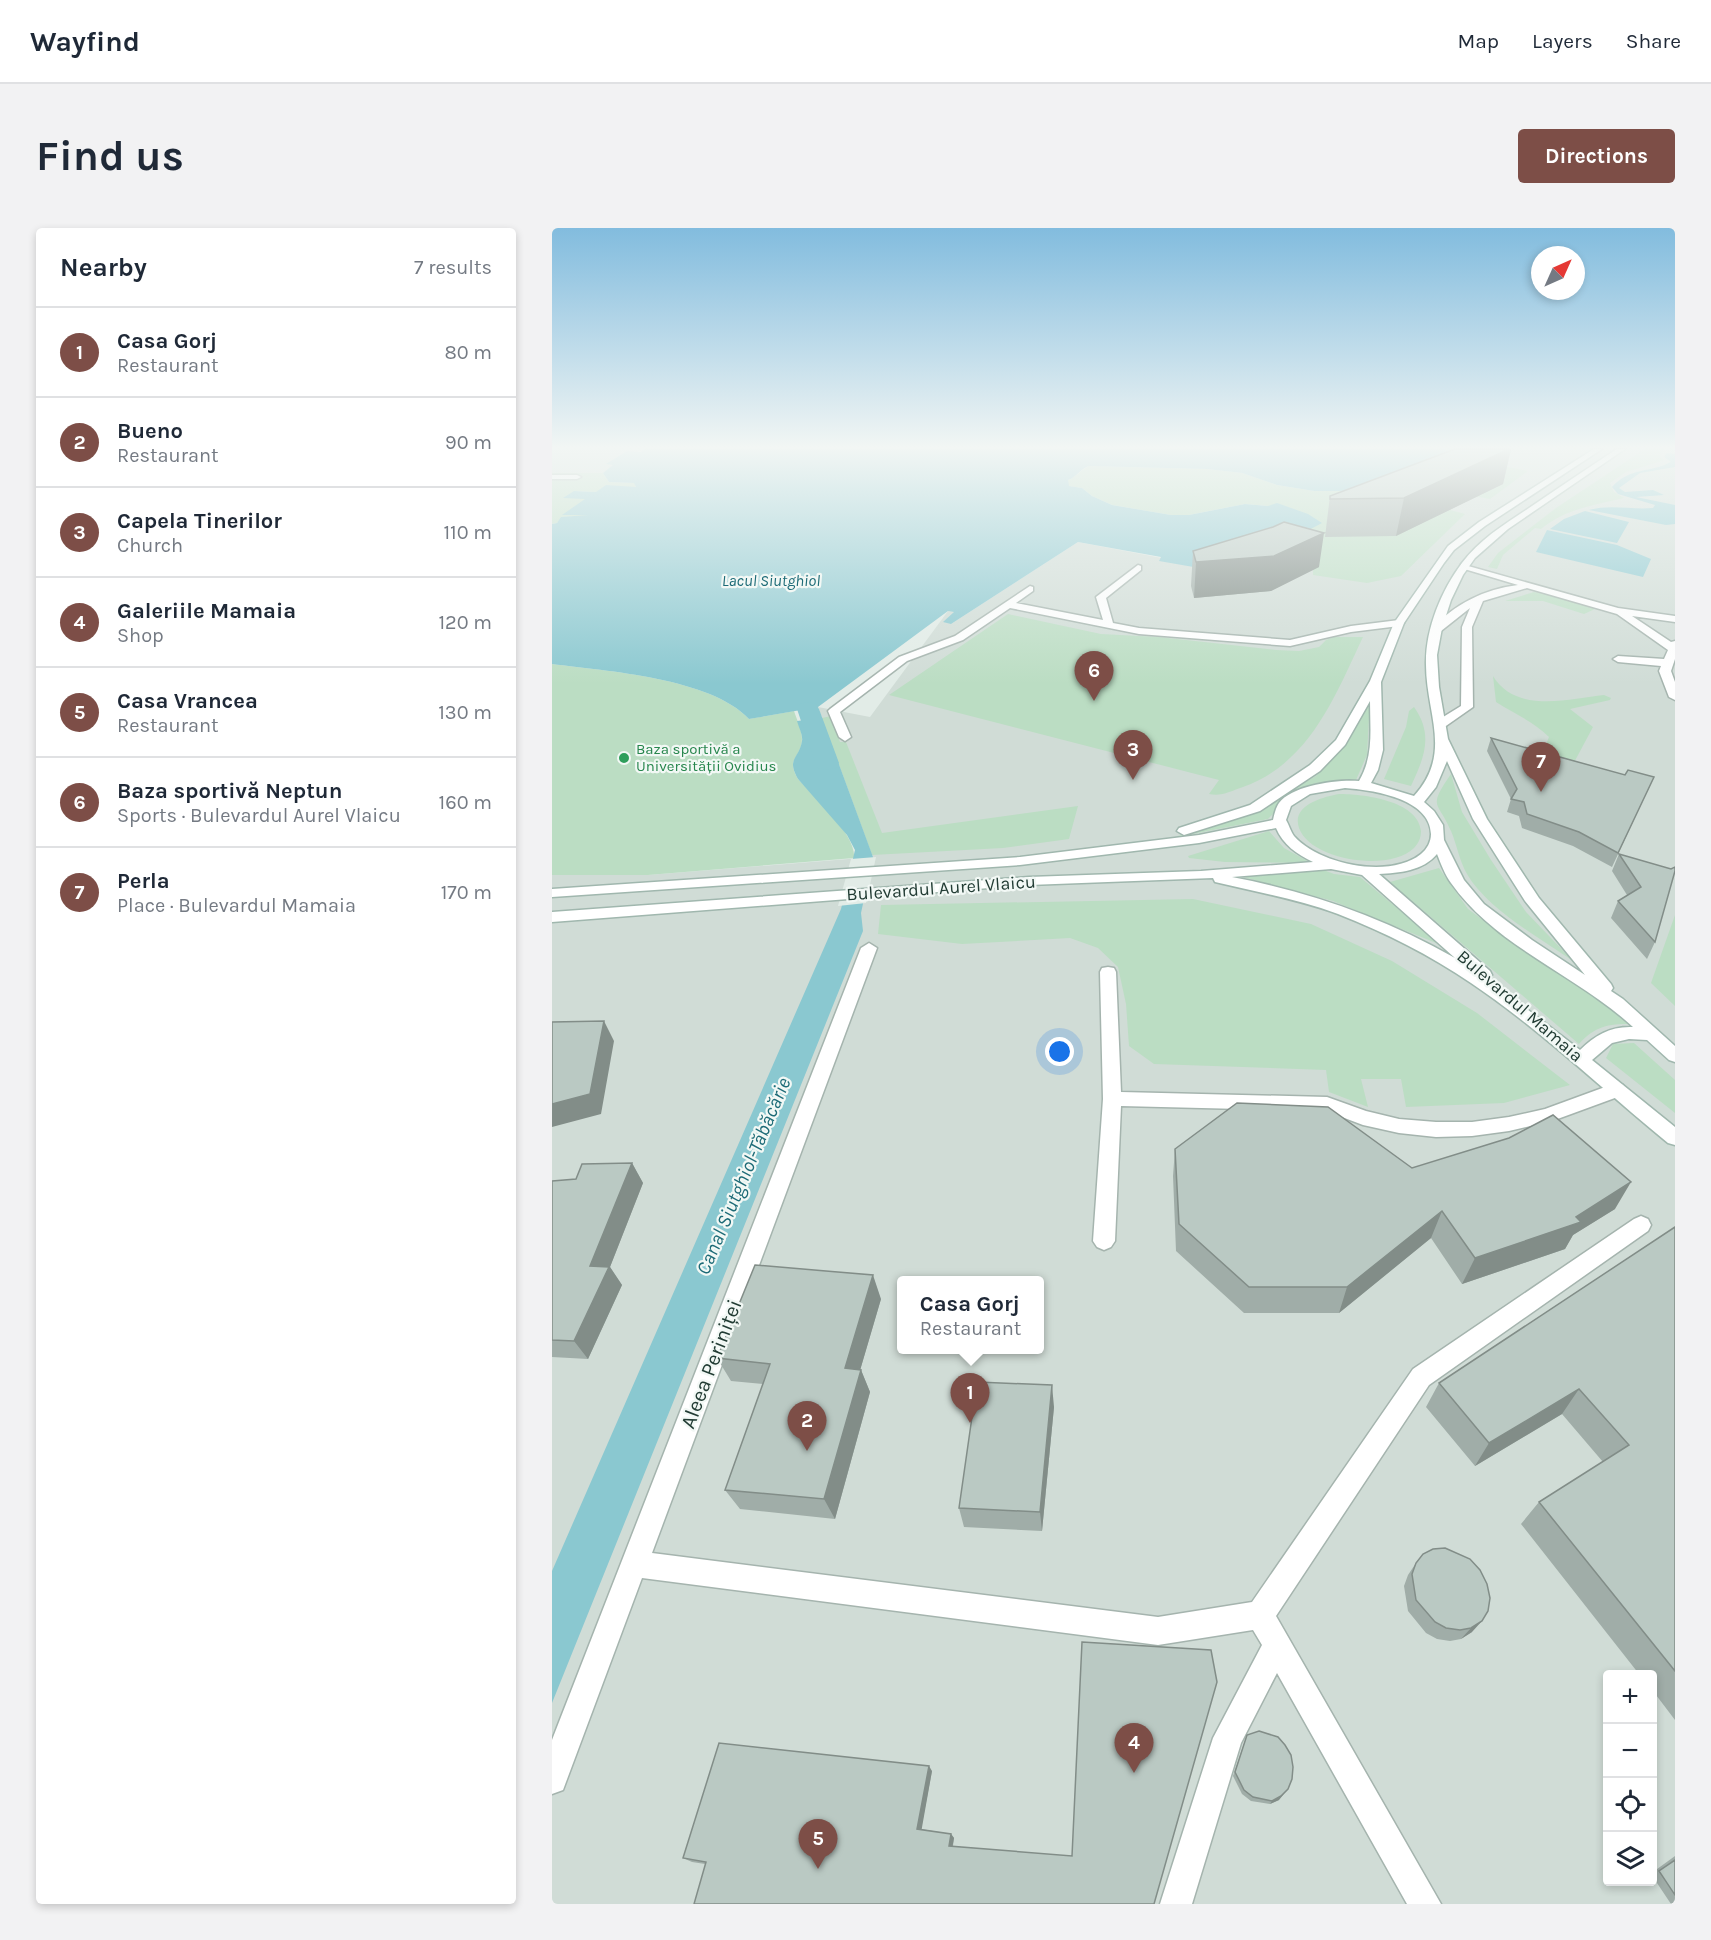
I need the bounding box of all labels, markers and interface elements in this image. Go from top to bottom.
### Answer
text: Wayfind [30,25,140,58]
text: Map [1457,29,1499,53]
text: Layers [1532,29,1593,53]
text: Share [1626,29,1681,53]
button: Directions [1518,129,1675,183]
text: Find us [36,131,184,181]
north arrow [1531,246,1585,300]
text: Nearby [60,252,147,283]
text: 7 results [414,256,492,279]
text: Casa Gorj [117,328,217,354]
text: 1 [76,341,83,364]
text: 80 m [444,341,492,364]
text: Restaurant [117,354,219,377]
text: Bueno [117,418,183,444]
text: 2 [73,431,86,454]
text: 90 m [445,431,492,454]
text: Restaurant [117,444,219,467]
text: Capela Tinerilor [117,508,282,534]
text: 3 [73,521,86,544]
text: 110 m [443,521,492,544]
text: Church [117,534,183,557]
water label: Lacul Siutghiol [722,571,820,590]
text: Galeriile Mamaia [117,598,296,624]
text: 4 [74,611,85,634]
text: 120 m [438,611,492,634]
text: Shop [117,624,164,647]
pin: 6 [1074,652,1114,701]
text: Casa Vrancea [117,688,258,714]
text: 5 [74,701,85,724]
text: 130 m [438,701,492,724]
text: Restaurant [117,714,219,737]
pin: 3 [1114,730,1152,780]
place label: Baza sportivă a Universității Ovidius [636,740,776,775]
pin: 7 [1522,742,1560,792]
marker: Baza sportivă a Universității Ovidius [617,751,631,765]
text: Baza sportivă Neptun [117,778,342,804]
text: 6 [73,791,86,814]
text: 160 m [439,791,492,814]
text: Sports · Bulevardul Aurel Vlaicu [117,804,401,827]
text: Perla [117,868,170,894]
street label: Bulevardul Aurel Vlaicu [846,870,1036,906]
text: 7 [75,881,84,904]
text: 170 m [441,881,492,904]
text: Place · Bulevardul Mamaia [117,894,356,917]
street label: Bulevardul Mamaia [1452,945,1588,1067]
your location [1045,1037,1074,1066]
water label: Canal Siutghiol-Tăbăcărie [691,1074,795,1278]
popup [897,1276,1044,1354]
text: Casa Gorj [920,1291,1020,1317]
street label: Aleea Periniței [675,1296,747,1432]
text: Restaurant [920,1317,1021,1340]
pin: 1 [950,1374,990,1423]
pin: 2 [788,1402,826,1451]
map controls [1603,1670,1657,1886]
button: + [1603,1670,1657,1724]
pin: 4 [1114,1724,1154,1773]
button: − [1603,1724,1657,1778]
button: locate [1603,1778,1657,1832]
pin: 5 [798,1820,838,1869]
button: layers [1603,1832,1657,1886]

